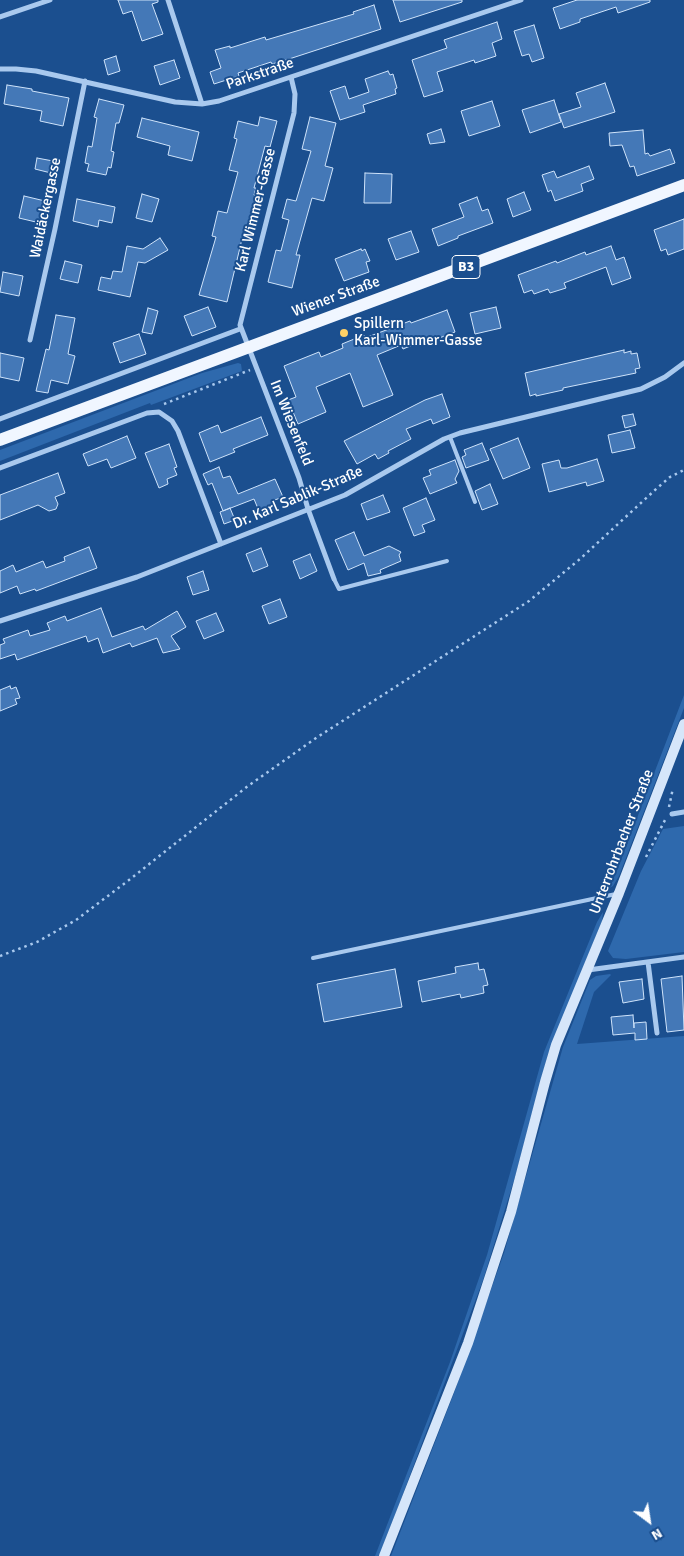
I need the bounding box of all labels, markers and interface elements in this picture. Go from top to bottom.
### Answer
street label: Parkstraße [224,54,296,94]
street label: Karl Wimmer-Gasse [232,146,280,274]
street label: Waidäckergasse [27,156,65,260]
road number: B3 [452,256,480,278]
street label: Wiener Straße [290,273,382,321]
place label: Spillern Karl-Wimmer-Gasse [354,315,482,350]
marker: Spillern Karl-Wimmer-Gasse [338,327,350,339]
street label: Im Wiesenfeld [266,377,316,469]
street label: Dr. Karl Sablik-Straße [230,462,366,534]
street label: Unterrohrbacher Straße [586,767,658,917]
north arrow [624,1496,674,1546]
text: N [648,1524,666,1544]

